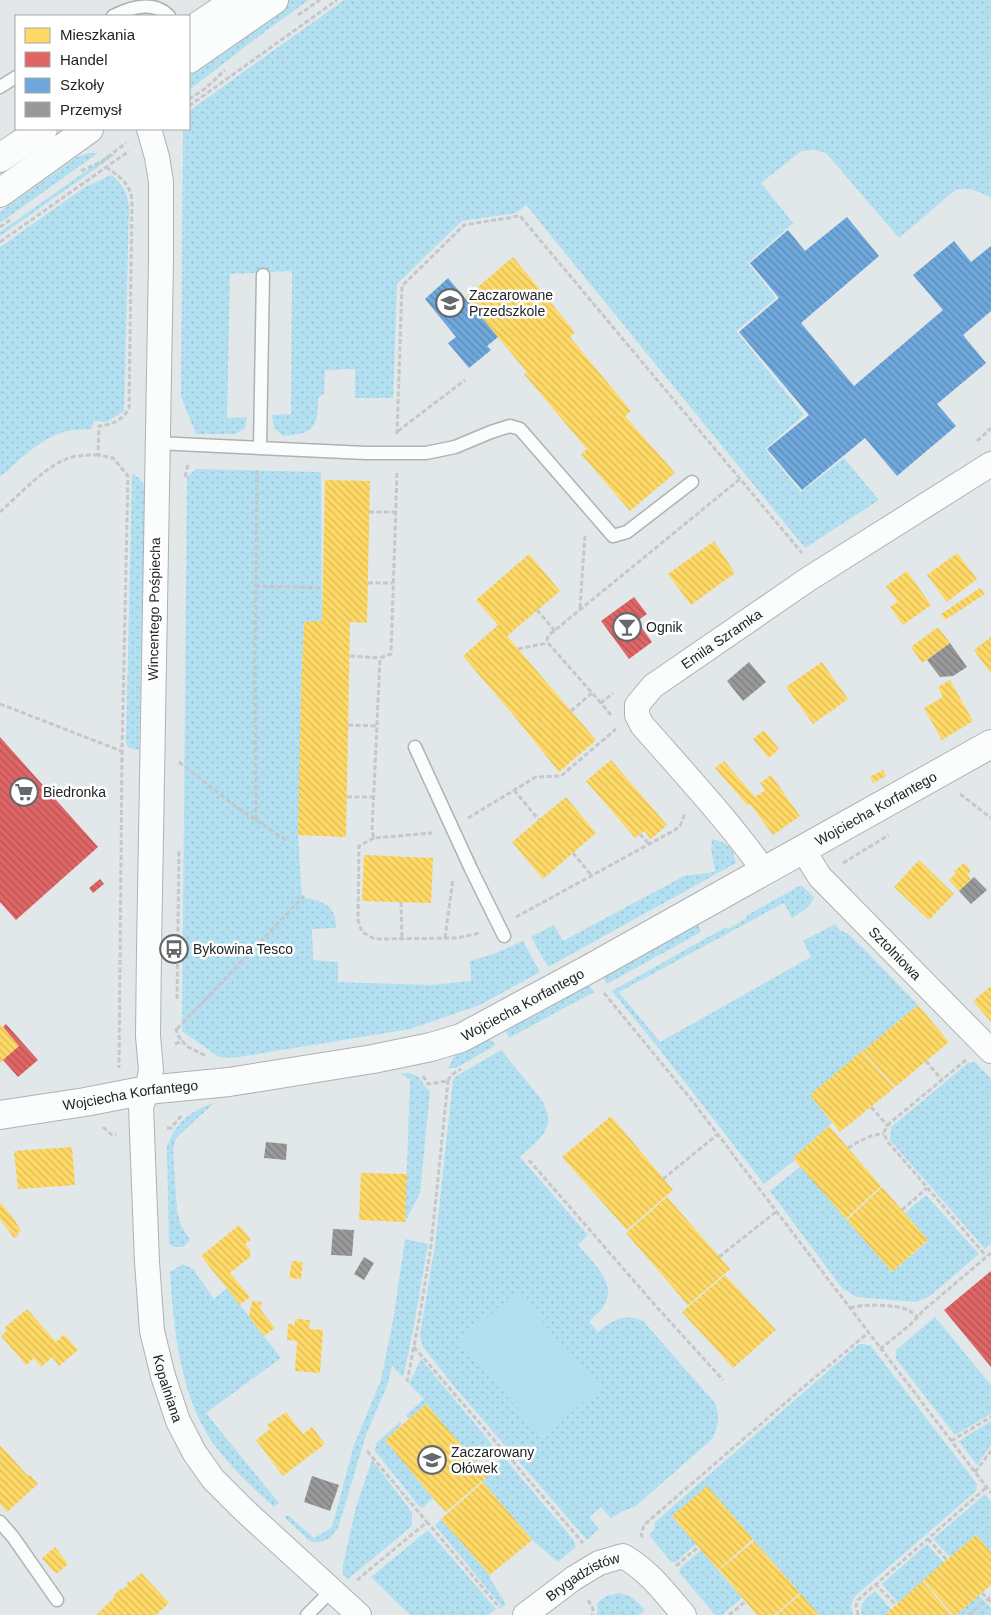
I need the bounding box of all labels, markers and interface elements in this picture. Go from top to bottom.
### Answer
legend [15,15,190,130]
text: Mieszkania [60,26,136,43]
text: Handel [60,51,108,68]
text: Szkoły [60,76,105,93]
text: Przemysł [60,101,122,118]
place label: Zaczarowane Przedszkole [469,287,553,319]
school or university icon: Zaczarowane Przedszkole [435,288,465,318]
street label: Wincentego Pośpiecha [145,537,163,681]
street label: Emila Szramka [678,605,765,672]
bar icon: Ognik [612,612,642,642]
place label: Ognik [646,619,684,635]
street label: Wojciecha Korfantego [812,768,940,849]
supermarket icon: Biedronka [9,777,39,807]
place label: Biedronka [43,784,106,800]
street label: Sztolniowa [866,924,925,983]
bus stop icon: Bykowina Tesco [159,934,189,964]
place label: Bykowina Tesco [193,941,293,957]
street label: Wojciecha Korfantego [459,965,587,1044]
street label: Wojciecha Korfantego [62,1077,199,1113]
street label: Kopalniana [150,1353,186,1425]
place label: Zaczarowany Ołówek [451,1444,534,1476]
school or university icon: Zaczarowany Ołówek [417,1445,447,1475]
street label: Brygadzistów [543,1549,622,1604]

